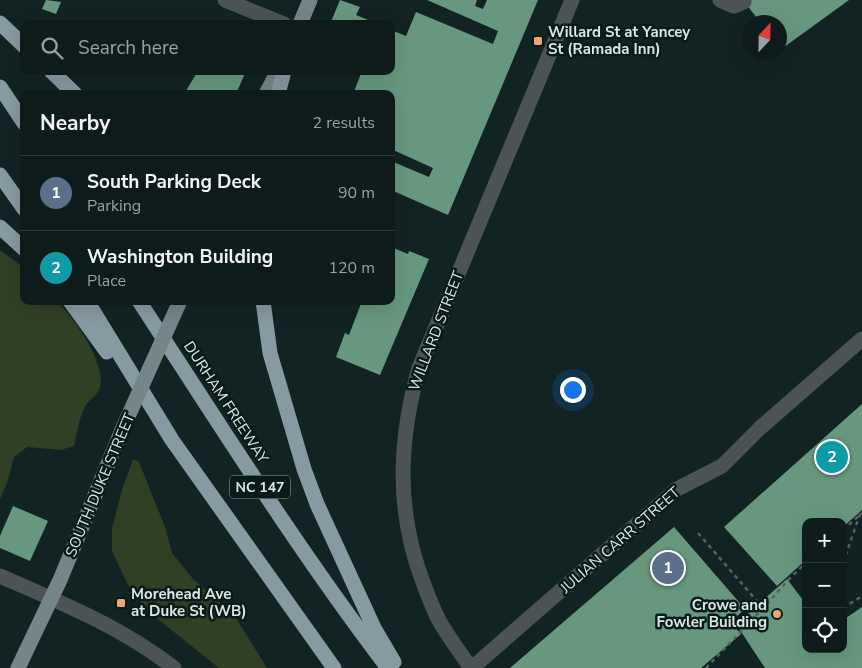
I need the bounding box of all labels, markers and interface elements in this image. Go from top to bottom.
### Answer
north arrow [742,15,787,60]
search box [20,20,395,75]
place label: Willard St at Yancey St (Ramada Inn) [548,22,690,59]
icon: search [38,34,66,62]
text: Search here [78,35,179,61]
marker: Willard St at Yancey St (Ramada Inn) [532,35,544,47]
text: Nearby [40,109,110,137]
text: 2 results [313,112,375,134]
text: South Parking Deck [87,169,261,195]
text: 1 [51,182,61,204]
text: 90 m [338,182,375,204]
text: Parking [87,195,141,217]
text: Washington Building [87,244,273,270]
text: 2 [51,257,61,279]
text: 120 m [328,257,375,279]
street label: WILLARD STREET [404,268,468,394]
text: Place [87,270,126,292]
street label: DURHAM FREEWAY [179,337,273,468]
your location [560,377,586,403]
street label: SOUTH DUKE STREET [61,410,139,560]
pin: 2 [816,438,848,476]
road number: NC 147 [230,476,290,498]
street label: JULIAN CARR STREET [555,482,684,598]
map controls [802,518,847,653]
button: + [802,518,847,563]
pin: 1 [652,549,684,587]
button: − [802,563,847,608]
place label: Morehead Ave at Duke St (WB) [131,584,247,621]
place label: Crowe and Fowler Building [657,595,767,632]
marker: Morehead Ave at Duke St (WB) [115,597,127,609]
marker: Crowe and Fowler Building [771,608,783,620]
button: locate [802,608,847,653]

